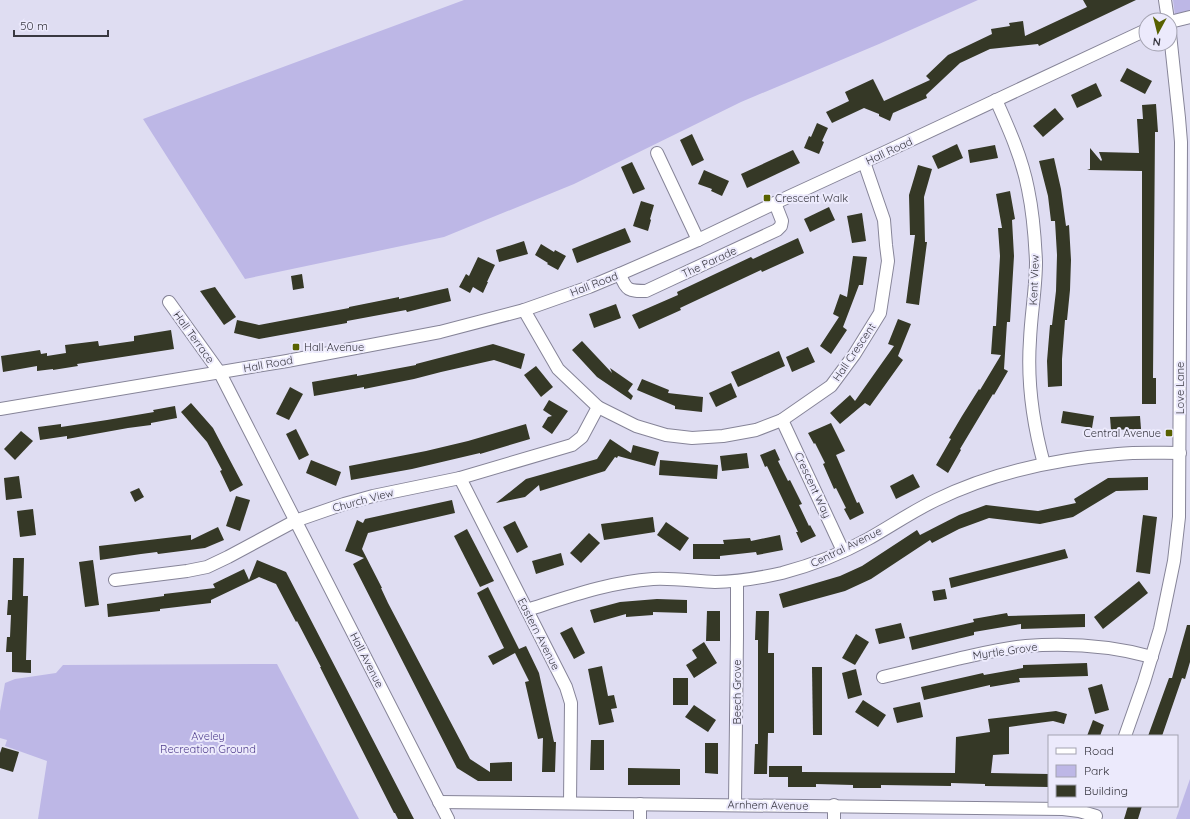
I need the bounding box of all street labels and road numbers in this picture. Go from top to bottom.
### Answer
street label: Hall Road [863,134,915,168]
street label: The Parade [679,243,739,281]
street label: Kent View [1026,254,1042,306]
street label: Hall Road [568,269,620,299]
street label: Hall Terrace [170,308,218,366]
street label: Hall Crescent [829,320,879,384]
street label: Hall Road [242,353,294,375]
street label: Love Lane [1173,362,1187,414]
street label: Crescent Way [792,450,834,520]
street label: Church View [331,485,395,515]
street label: Central Avenue [808,524,884,570]
street label: Eastern Avenue [515,596,563,672]
street label: Hall Avenue [347,630,387,690]
street label: Myrtle Grove [972,640,1038,662]
street label: Beech Grove [730,660,744,724]
street label: Arnhem Avenue [727,797,809,813]

